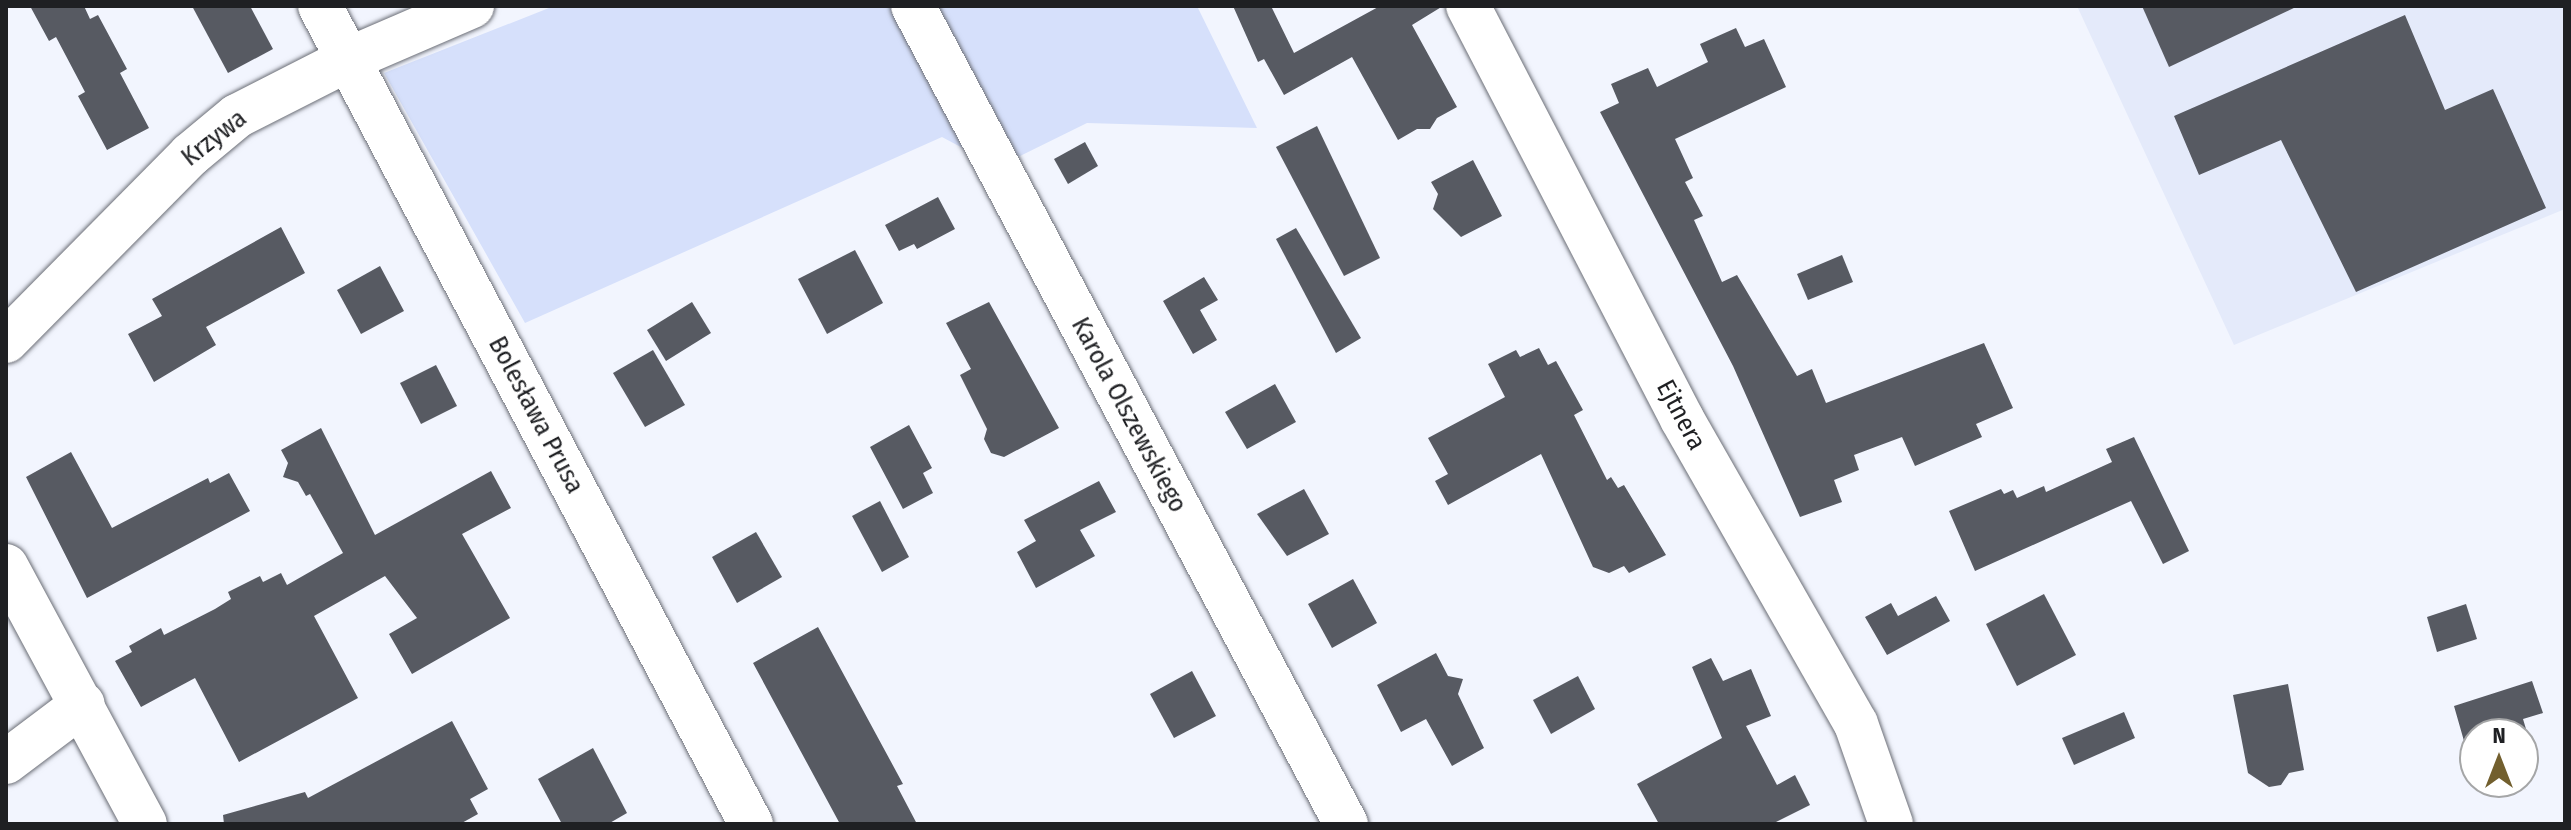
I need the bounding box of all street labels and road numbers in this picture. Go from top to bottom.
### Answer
street label: Krzywa [175,103,253,173]
street label: Karola Olszewskiego [1064,312,1194,518]
street label: Bolesława Prusa [482,331,590,499]
street label: Ejtnera [1650,375,1712,455]

